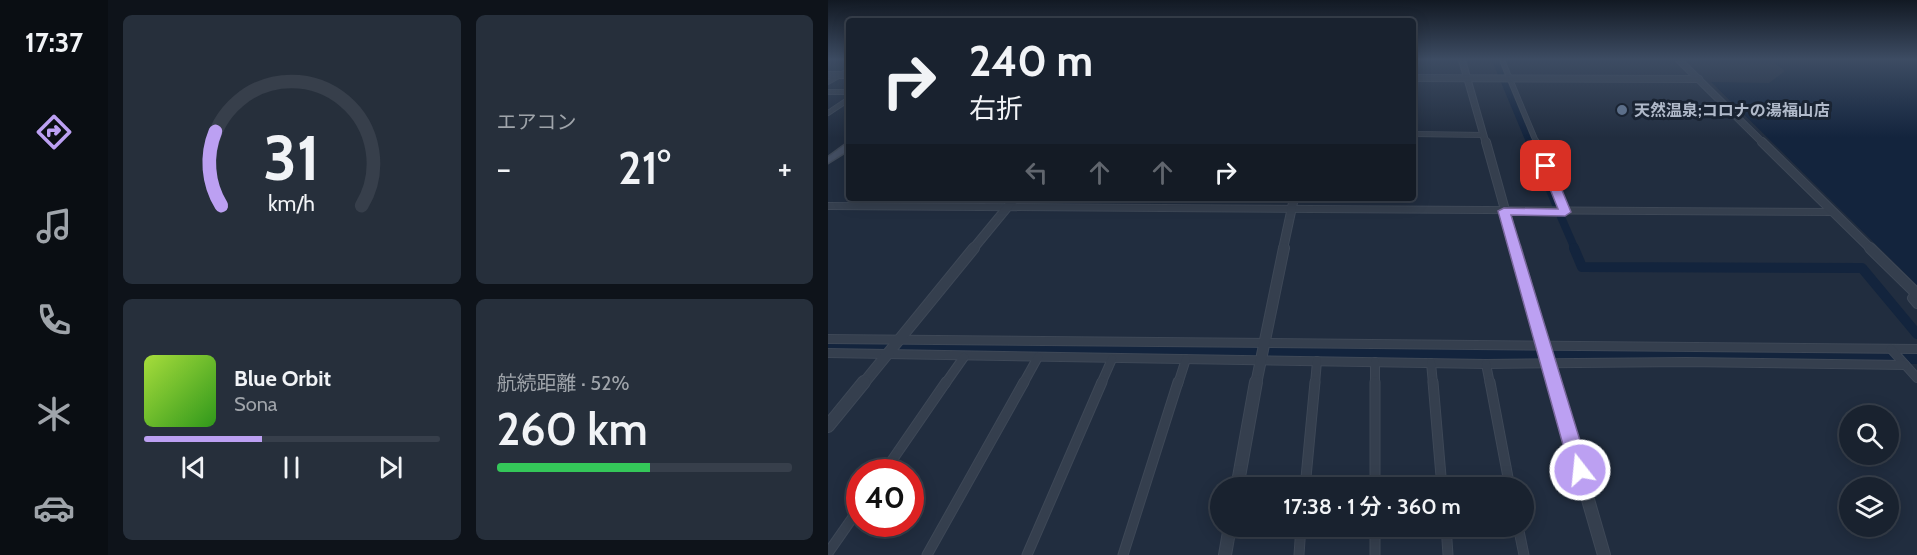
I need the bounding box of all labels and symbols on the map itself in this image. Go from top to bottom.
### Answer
place label: 天然温泉;コロナの湯福山店 [1634,101,1830,120]
marker: 天然温泉;コロナの湯福山店 [1615,103,1629,117]
pin [1520,140,1571,191]
position arrow [1548,438,1612,502]
speed limit sign: 40 [846,459,924,537]

